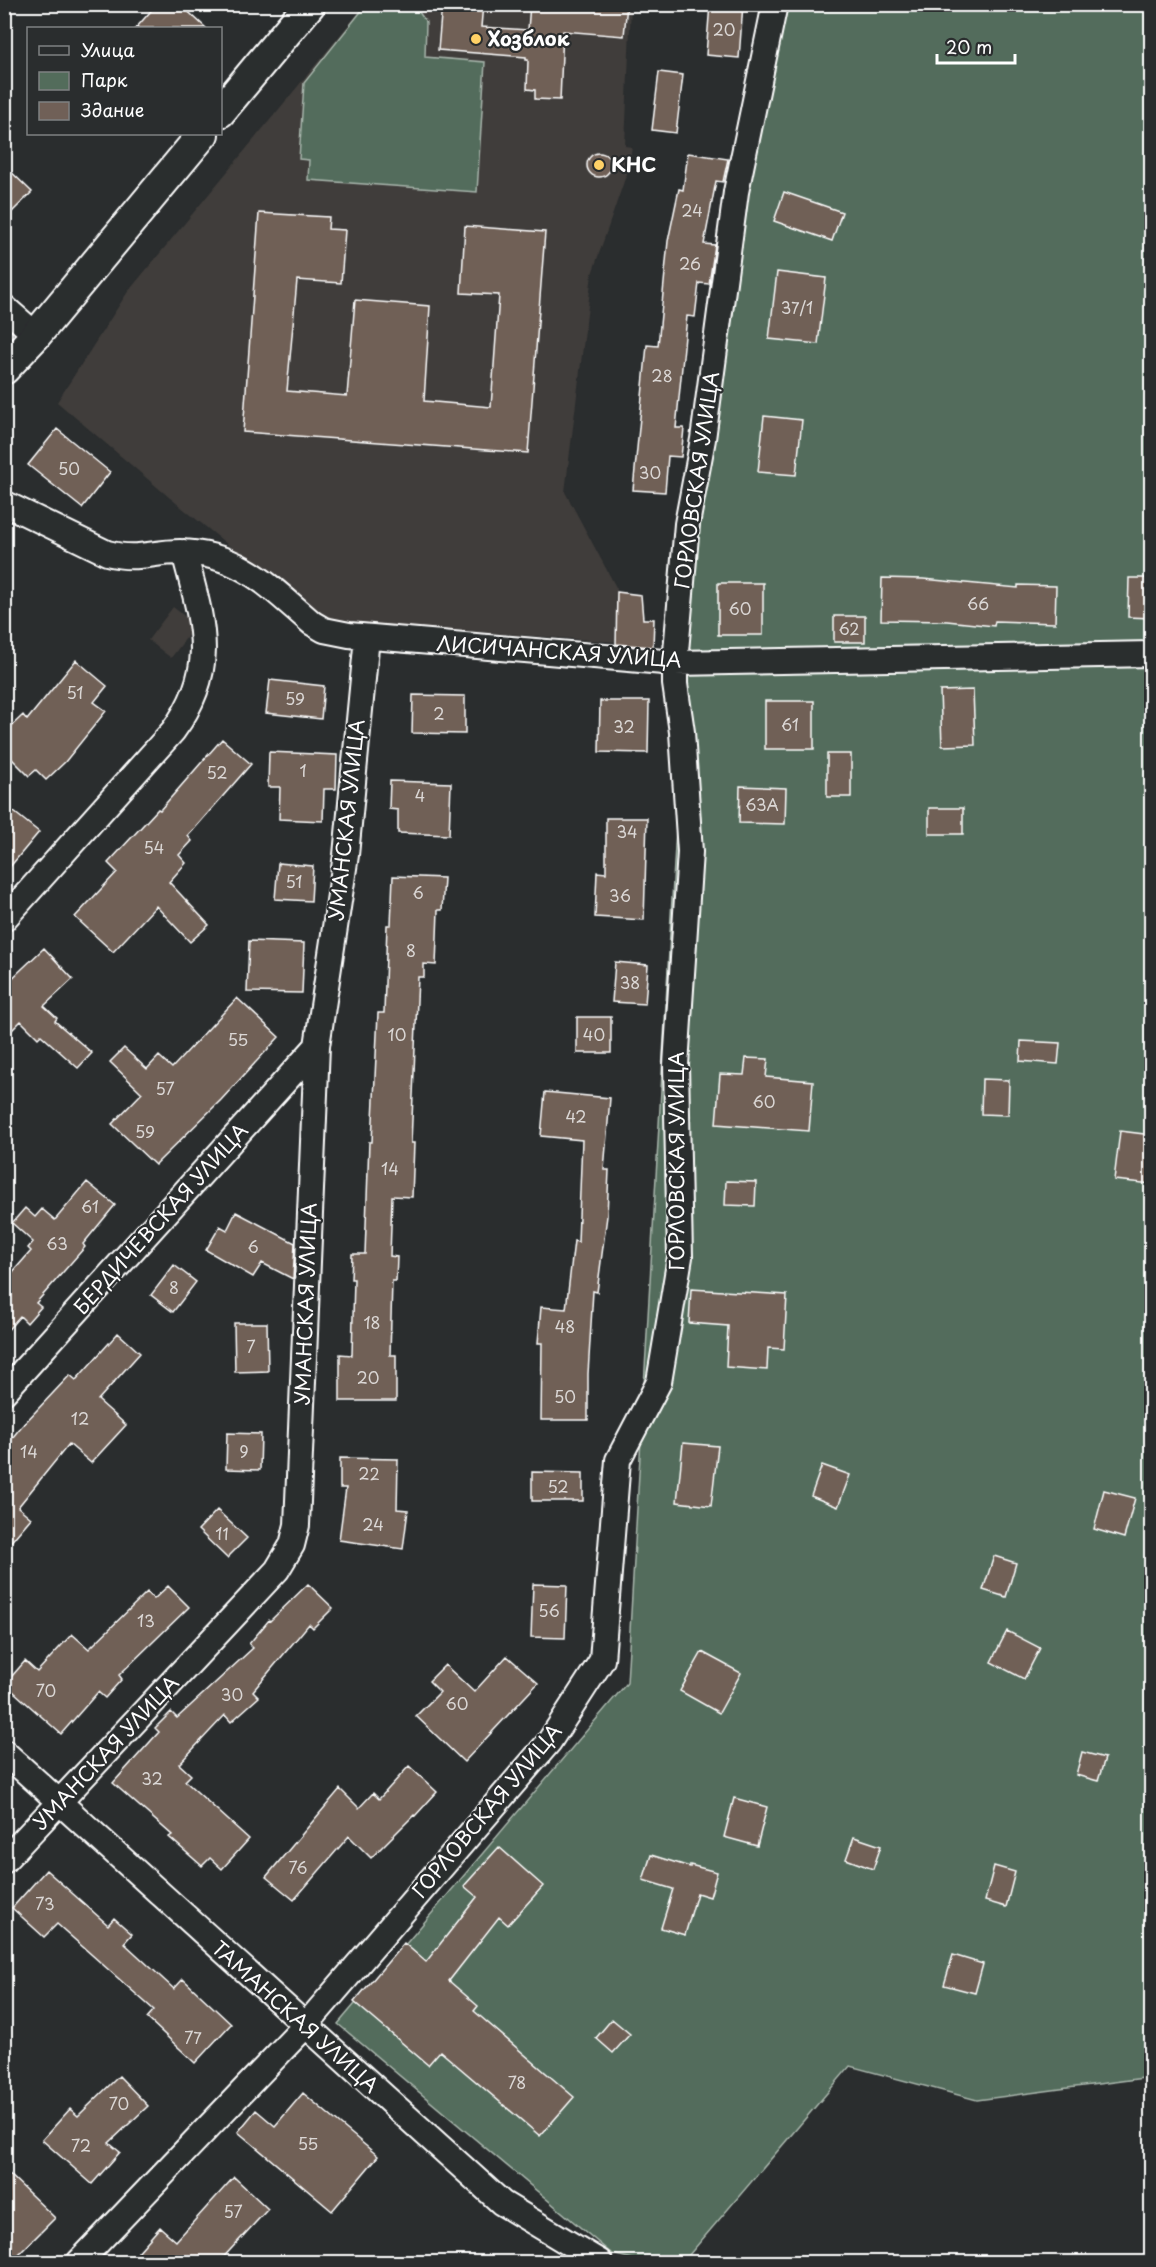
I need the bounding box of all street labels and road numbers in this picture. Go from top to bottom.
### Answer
street label: ГОРЛОВСКАЯ УЛИЦА [666,369,726,590]
street label: ЛИСИЧАНСКАЯ УЛИЦА [435,627,683,675]
street label: УМАНСКАЯ УЛИЦА [320,718,372,922]
street label: ГОРЛОВСКАЯ УЛИЦА [661,1051,691,1271]
street label: БЕРДИЧЕВСКАЯ УЛИЦА [66,1116,254,1321]
street label: УМАНСКАЯ УЛИЦА [286,1202,324,1406]
street label: УМАНСКАЯ УЛИЦА [25,1668,185,1837]
street label: ГОРЛОВСКАЯ УЛИЦА [404,1717,568,1904]
street label: ТАМАНСКАЯ УЛИЦА [206,1933,386,2099]

